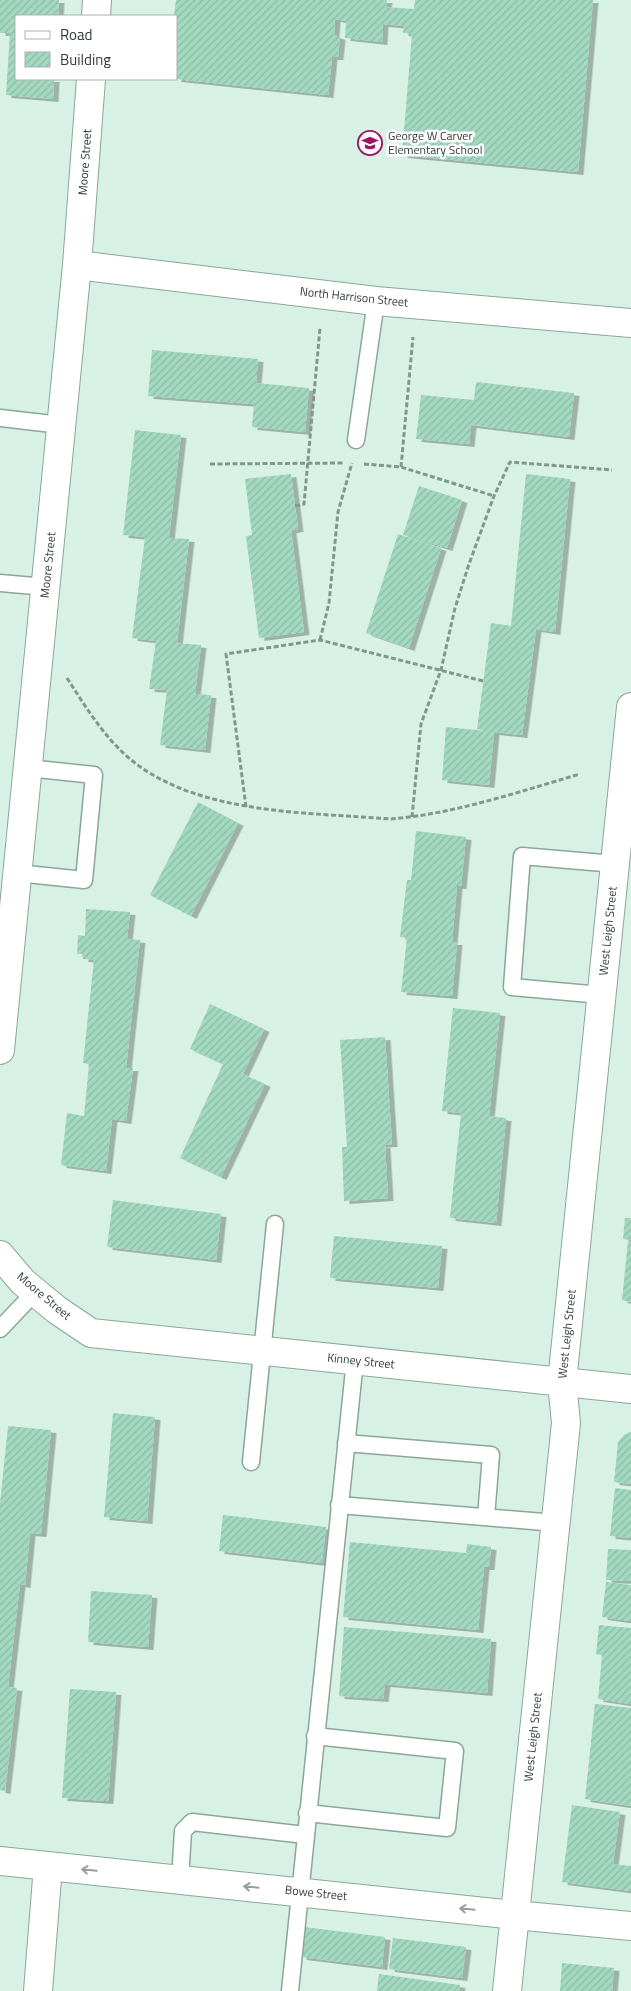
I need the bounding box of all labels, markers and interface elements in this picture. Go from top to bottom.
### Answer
legend [15,15,178,80]
text: Road [60,23,92,46]
text: Building [60,48,111,71]
place label: George W Carver Elementary School [388,126,482,159]
street label: Moore Street [73,127,96,196]
school or university icon: George W Carver Elementary School [357,130,383,156]
street label: North Harrison Street [299,281,410,312]
street label: Moore Street [35,530,61,599]
street label: West Leigh Street [593,885,622,976]
street label: Moore Street [13,1267,76,1325]
street label: West Leigh Street [552,1288,581,1379]
street label: Kinney Street [326,1348,396,1374]
street label: West Leigh Street [518,1691,547,1782]
one-way arrow [81,1865,97,1875]
street label: Bowe Street [284,1880,349,1905]
one-way arrow [243,1882,259,1892]
one-way arrow [459,1904,475,1914]

